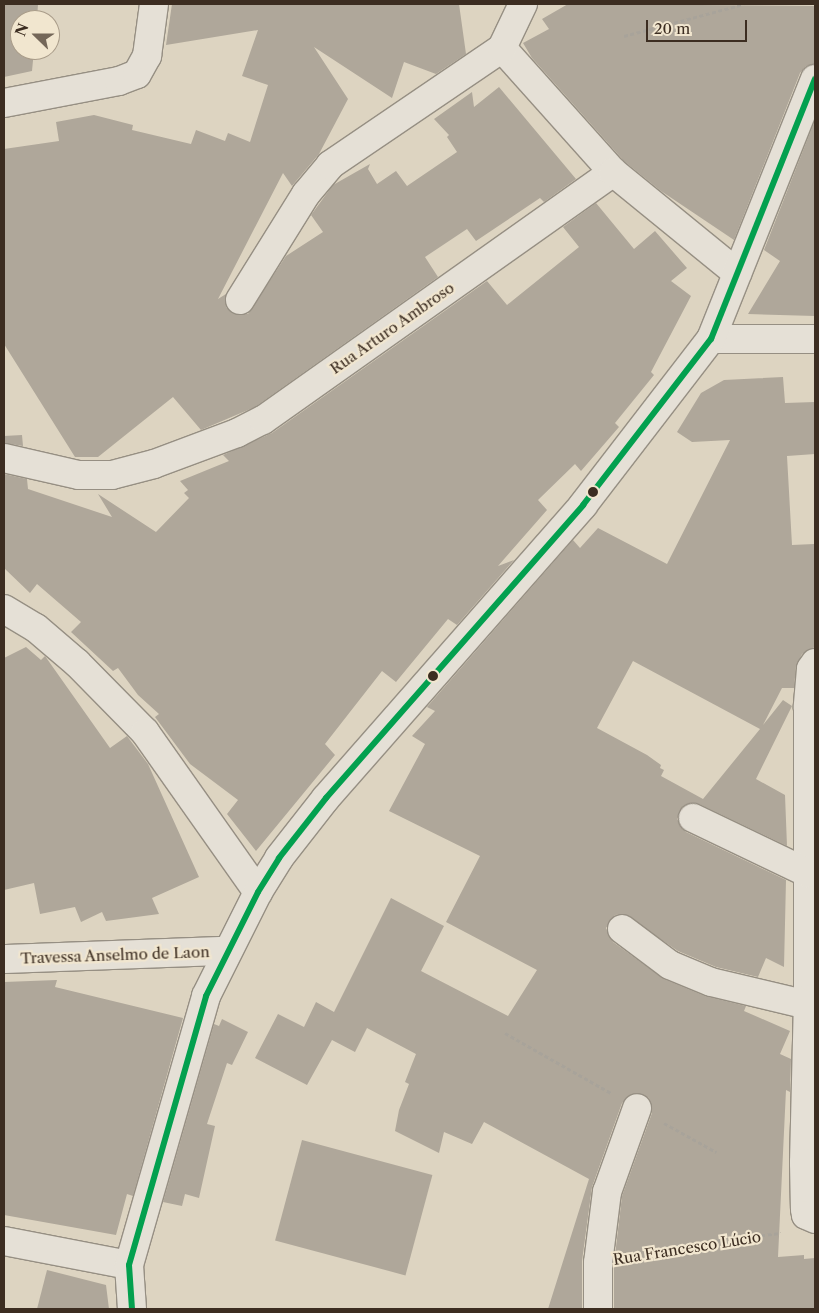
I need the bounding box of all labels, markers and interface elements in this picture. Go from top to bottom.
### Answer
north arrow [10,10,60,60]
scale bar [649,10,750,42]
text: 20 m [654,19,690,38]
text: N [11,21,33,39]
street label: Rua Arturo Ambroso [326,278,458,378]
unlabelled marker [588,487,598,497]
unlabelled marker [428,671,438,681]
street label: Travessa Anselmo de Laon [20,943,210,967]
street label: Rua Francesco Lúcio [612,1227,762,1269]

